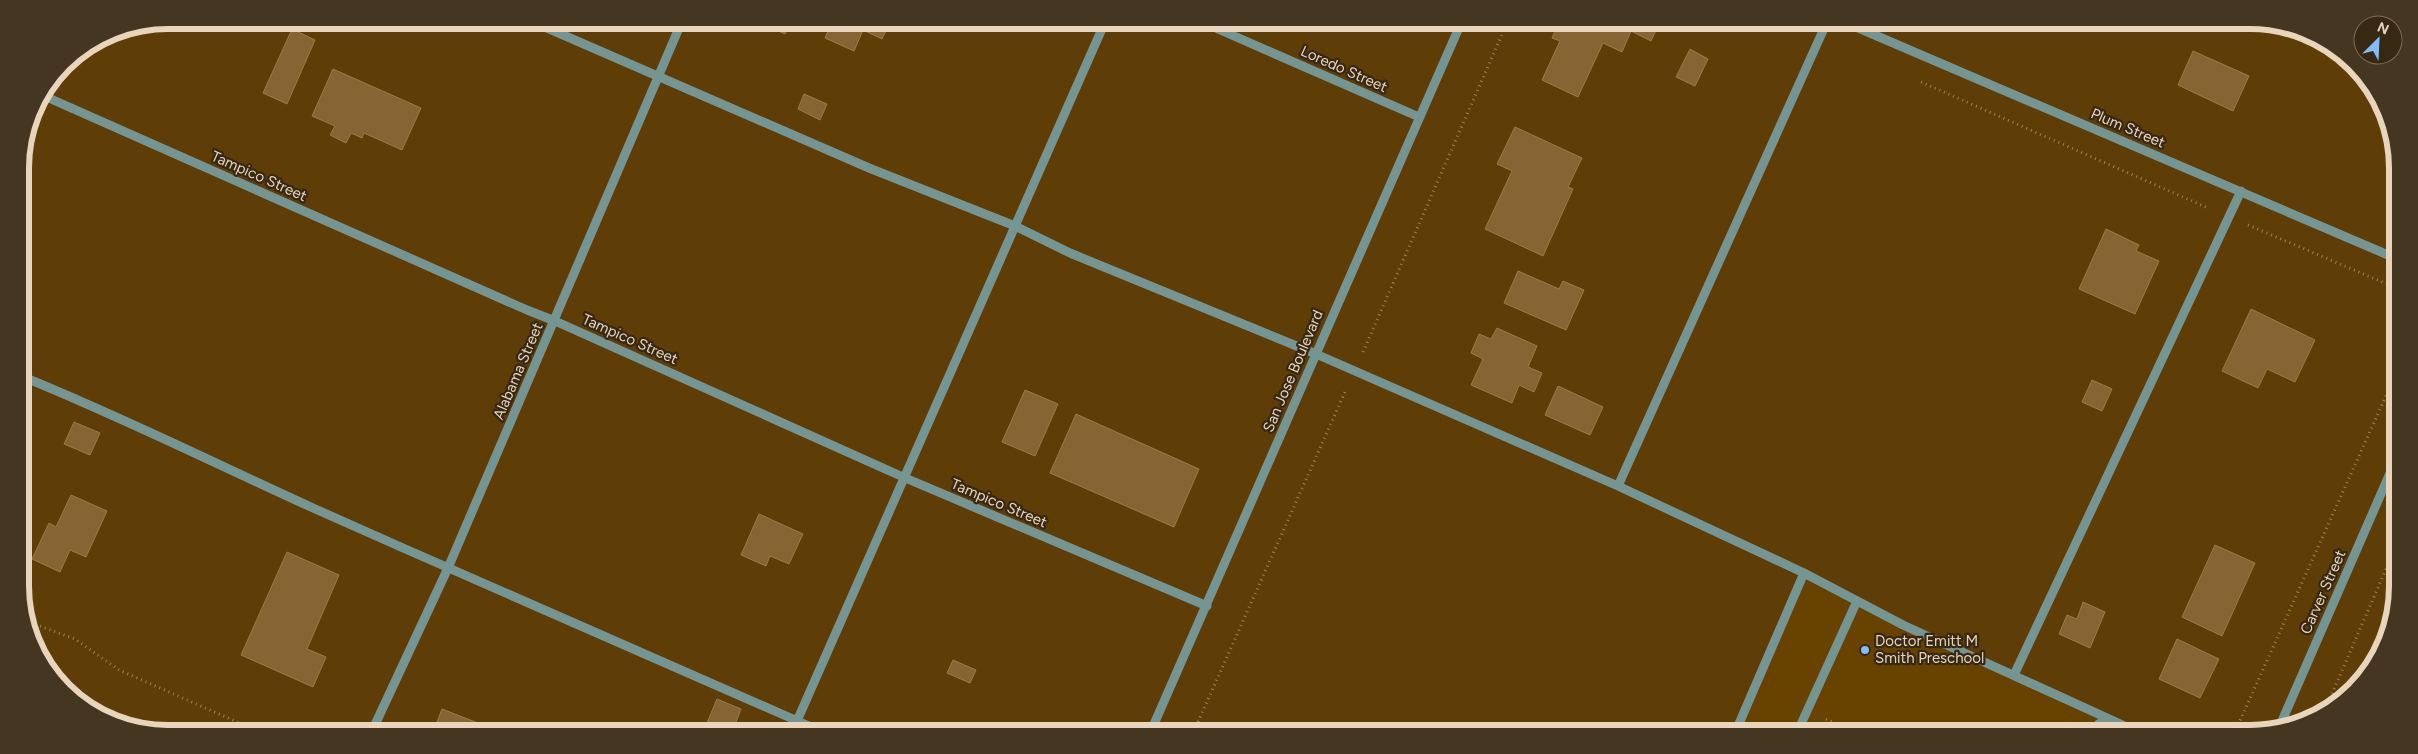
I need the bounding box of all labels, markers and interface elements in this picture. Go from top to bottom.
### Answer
north arrow [2353,15,2403,65]
text: N [2375,19,2391,39]
street label: Loredo Street [1298,42,1390,96]
street label: Plum Street [2088,104,2168,152]
street label: Tampico Street [208,147,310,205]
street label: San Jose Boulevard [1259,307,1327,435]
street label: Tampico Street [579,310,681,368]
street label: Alabama Street [489,319,547,422]
street label: Tampico Street [948,475,1050,531]
street label: Carver Street [2296,547,2350,637]
place label: Doctor Emitt M Smith Preschool [1875,632,1984,667]
marker: Doctor Emitt M Smith Preschool [1859,644,1871,656]

